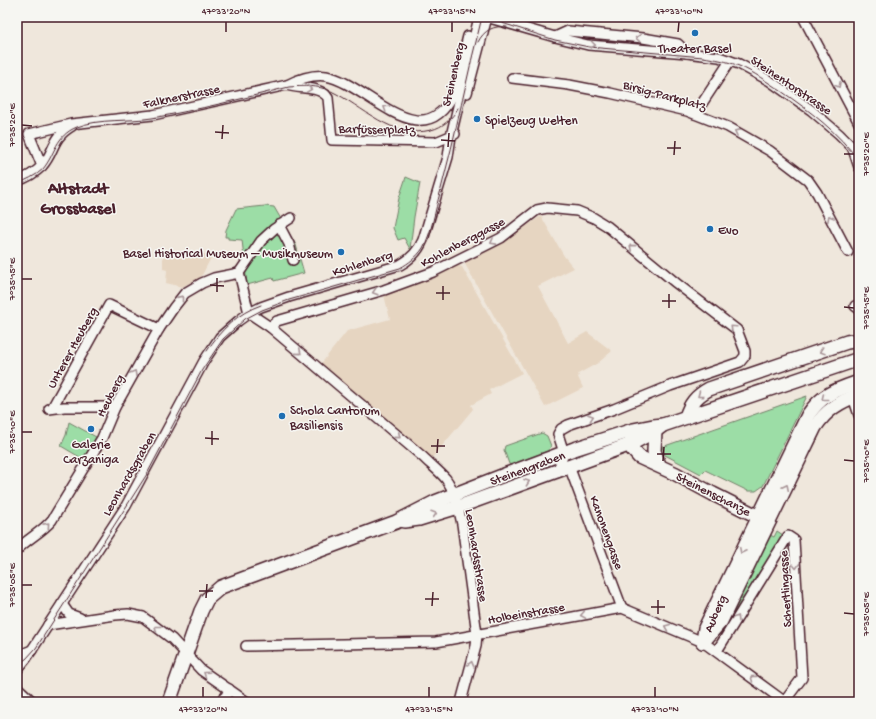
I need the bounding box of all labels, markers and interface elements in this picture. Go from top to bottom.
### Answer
text: 47°33'20"N [202,6,251,18]
text: 47°33'15"N [428,6,476,18]
text: 47°33'10"N [655,6,703,18]
marker: Theater Basel [690,28,700,38]
one-way arrow [635,33,641,42]
street label: Steinenberg [440,41,469,108]
one-way arrow [590,41,596,50]
place label: Theater Basel [657,42,732,57]
street label: Steinentorstrasse [747,53,834,119]
street label: Birsig-Parkplatz [620,78,709,115]
one-way arrow [834,80,841,88]
street label: Falknerstrasse [141,82,222,113]
one-way arrow [306,84,312,93]
text: 7°35'20"E [7,102,19,148]
one-way arrow [383,106,390,113]
marker: Spielzeug Welten [472,114,482,124]
place label: Spielzeug Welten [485,114,578,129]
street label: Barfüsserplatz [337,122,417,139]
one-way arrow [734,129,741,136]
text: 7°35'20"E [861,131,873,177]
district label: Altstadt Grossbasel [40,180,116,220]
street label: Kohlenberggasse [419,215,508,272]
one-way arrow [828,215,835,222]
marker: Evo [705,224,715,234]
place label: Evo [718,224,739,239]
one-way arrow [490,237,497,244]
one-way arrow [629,244,637,251]
place label: Basel Historical Museum – Musikmuseum [122,247,333,262]
marker: Basel Historical Museum – Musikmuseum [336,247,346,257]
street label: Kohlenberg [331,248,395,281]
text: 7°35'15"E [7,257,19,301]
text: 7°35'15"E [861,286,873,330]
one-way arrow [372,287,379,296]
one-way arrow [177,295,184,302]
street label: Unterer Heuberg [45,305,102,391]
one-way arrow [730,325,738,333]
one-way arrow [818,346,825,354]
one-way arrow [295,348,302,355]
one-way arrow [130,370,137,378]
street label: Heuberg [94,372,128,420]
one-way arrow [697,390,704,397]
one-way arrow [821,393,828,400]
place label: Schola Cantorum Basiliensis [289,404,380,434]
text: 7°35'10"E [7,410,19,454]
marker: Schola Cantorum Basiliensis [277,411,287,421]
one-way arrow [587,413,594,421]
marker: Galerie Carzaniga [86,424,96,434]
street label: Leonhardsgraben [100,429,161,519]
one-way arrow [394,432,401,439]
place label: Galerie Carzaniga [63,438,119,468]
text: 7°35'10"E [861,439,873,483]
street label: Steinengraben [488,449,568,490]
street label: Steinenschanze [673,470,753,521]
one-way arrow [524,478,531,486]
one-way arrow [781,483,789,491]
street label: Kanonengasse [585,494,626,572]
street label: Leonhardsstrasse [461,508,490,603]
one-way arrow [430,511,437,519]
one-way arrow [42,523,49,530]
one-way arrow [739,547,747,555]
street label: Schertlingasse [777,550,796,628]
text: 7°35'05"E [7,562,19,608]
one-way arrow [791,563,800,569]
text: 7°35'05"E [861,591,873,637]
street label: Auberg [702,593,731,635]
street label: Holbeinstrasse [487,600,566,629]
one-way arrow [580,610,586,619]
one-way arrow [732,615,740,622]
one-way arrow [663,623,670,631]
one-way arrow [155,625,162,632]
one-way arrow [466,661,475,668]
one-way arrow [203,671,210,679]
one-way arrow [750,676,757,683]
text: 47°33'20"N [179,704,228,716]
text: 47°33'15"N [405,704,453,716]
text: 47°33'10"N [631,704,679,716]

